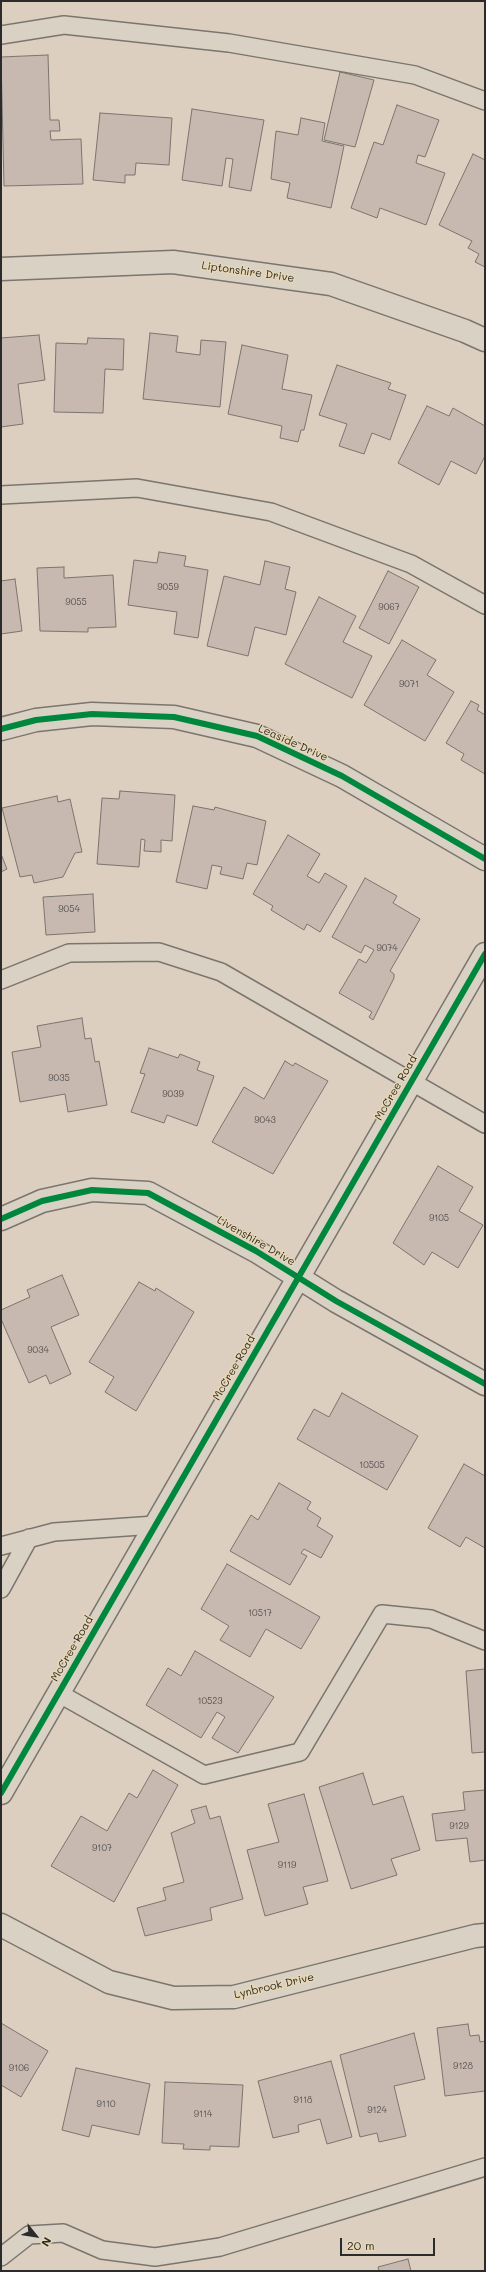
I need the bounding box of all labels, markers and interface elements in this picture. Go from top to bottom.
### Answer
street label: Liptonshire Drive [201,259,295,285]
house number: 9059 [157,582,179,592]
house number: 9055 [65,597,87,607]
house number: 9067 [378,602,400,612]
house number: 9071 [399,679,419,689]
street label: Leaside Drive [256,722,330,764]
house number: 9054 [58,904,80,914]
house number: 9074 [376,943,398,953]
street label: McCree Road [372,1053,420,1123]
house number: 9035 [48,1073,70,1083]
house number: 9039 [162,1089,184,1099]
house number: 9043 [254,1115,276,1125]
street label: Livenshire Drive [215,1213,297,1269]
house number: 9105 [429,1213,449,1223]
street label: McCree Road [210,1333,258,1403]
house number: 9034 [27,1345,49,1355]
house number: 10505 [359,1460,385,1470]
house number: 10517 [248,1608,272,1618]
street label: McCree Road [48,1614,96,1684]
house number: 10523 [197,1696,223,1706]
house number: 9129 [449,1821,469,1831]
house number: 9107 [92,1843,112,1853]
house number: 9119 [278,1860,296,1870]
street label: Lynbrook Drive [233,1970,315,2002]
house number: 9128 [453,2061,473,2071]
house number: 9106 [9,2063,29,2073]
house number: 9118 [294,2095,312,2105]
house number: 9110 [97,2099,115,2109]
house number: 9124 [367,2105,387,2115]
house number: 9114 [194,2109,212,2119]
north arrow [16,2216,56,2256]
scale bar [342,2230,437,2256]
text: N [38,2235,55,2250]
text: 20 m [347,2237,375,2253]

